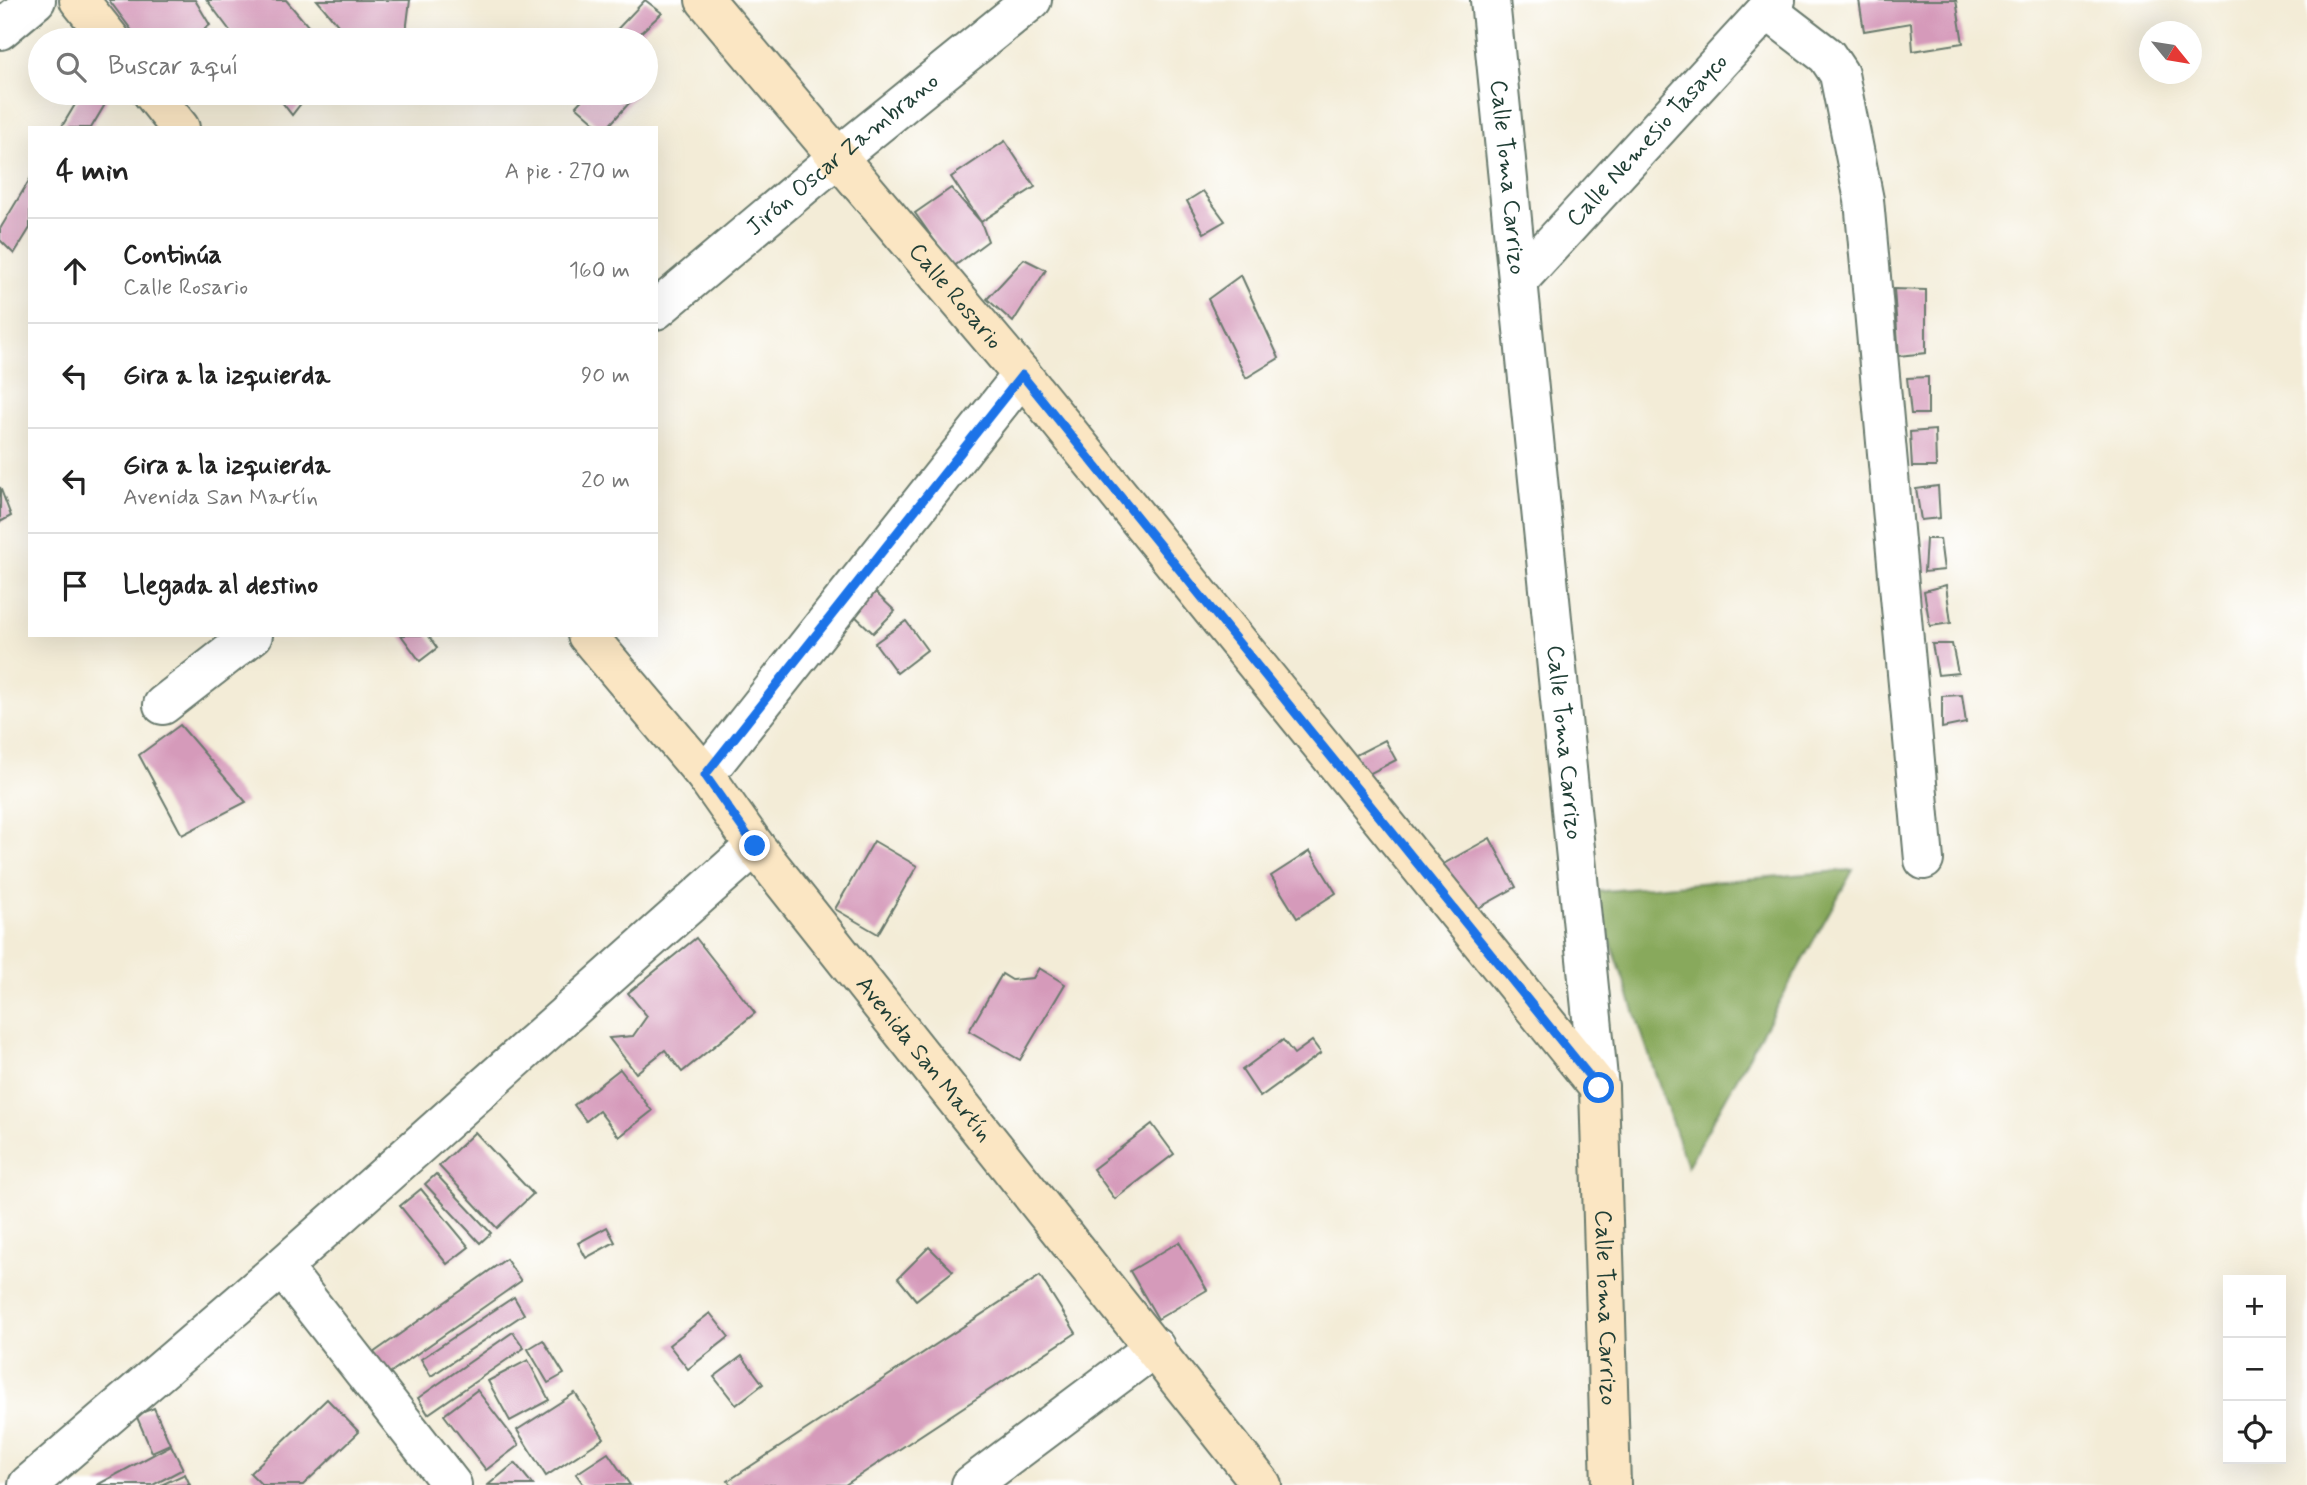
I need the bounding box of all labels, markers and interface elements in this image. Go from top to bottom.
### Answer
north arrow [2139,21,2202,84]
search box [28,28,658,105]
street label: Calle Nemesio Tasayco [1560,47,1735,234]
icon: search [52,48,90,86]
text: Buscar aquí [108,50,239,84]
street label: Jirón Oscar Zambrano [740,66,945,243]
street label: Calle Toma Carrizo [1483,78,1533,276]
text: 4 min [56,152,129,191]
text: A pie · 270 m [504,157,630,187]
street label: Calle Rosario [902,236,1009,356]
text: Continúa [123,239,222,273]
icon: ahead [56,252,94,290]
text: 160 m [569,256,630,286]
text: Calle Rosario [123,273,248,303]
icon: left [56,357,94,395]
text: Gira a la izquierda [123,359,330,393]
text: 90 m [581,361,630,391]
text: Gira a la izquierda [123,449,330,483]
icon: left [56,462,94,500]
text: 20 m [581,466,630,496]
text: Avenida San Martín [123,483,318,513]
icon: arrive [56,567,94,605]
text: Llegada al destino [123,569,318,603]
street label: Calle Toma Carrizo [1539,643,1590,841]
route end [739,830,770,861]
street label: Avenida San Martín [849,970,1000,1149]
route start [1583,1072,1614,1103]
street label: Calle Toma Carrizo [1587,1209,1624,1406]
map controls [2223,1275,2286,1464]
button: + [2223,1275,2286,1338]
button: − [2223,1338,2286,1401]
button: locate [2223,1401,2286,1464]

